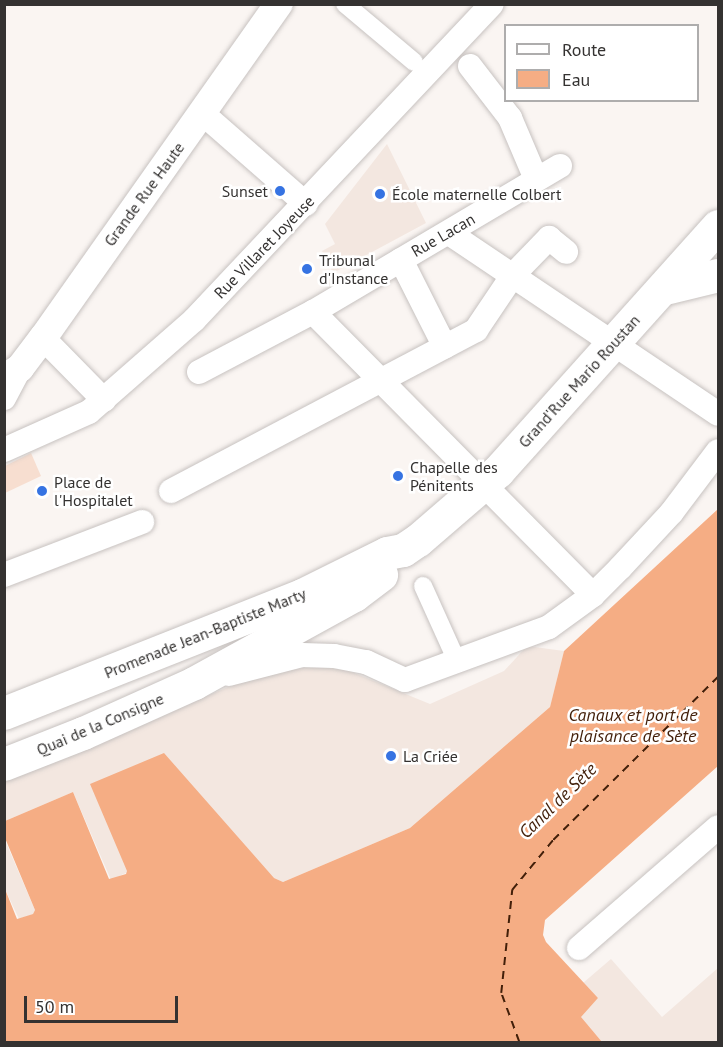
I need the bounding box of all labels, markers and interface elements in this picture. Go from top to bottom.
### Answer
legend [504,24,699,102]
text: Route [562,38,606,61]
text: Eau [562,68,590,91]
street label: Grande Rue Haute [100,138,188,250]
place label: Sunset [222,181,268,201]
marker: Sunset [273,184,287,198]
place label: École maternelle Colbert [392,184,561,204]
marker: École maternelle Colbert [373,187,387,201]
street label: Rue Villaret Joyeuse [210,191,318,303]
street label: Rue Lacan [408,209,478,261]
place label: Tribunal d'Instance [319,250,388,288]
marker: Tribunal d'Instance [300,262,314,276]
street label: Grand'Rue Mario Roustan [514,311,644,451]
place label: Chapelle des Pénitents [410,457,498,495]
marker: Chapelle des Pénitents [391,469,405,483]
place label: Place de l'Hospitalet [54,472,133,510]
marker: Place de l'Hospitalet [35,484,49,498]
street label: Promenade Jean-Baptiste Marty [101,584,309,682]
street label: Quai de la Consigne [33,689,167,759]
water label: Canaux et port de plaisance de Sète [568,705,698,748]
place label: La Criée [403,746,458,766]
marker: La Criée [384,749,398,763]
water label: Canal de Sète [515,759,601,843]
scale bar [27,984,182,1022]
text: 50 m [35,995,74,1018]

